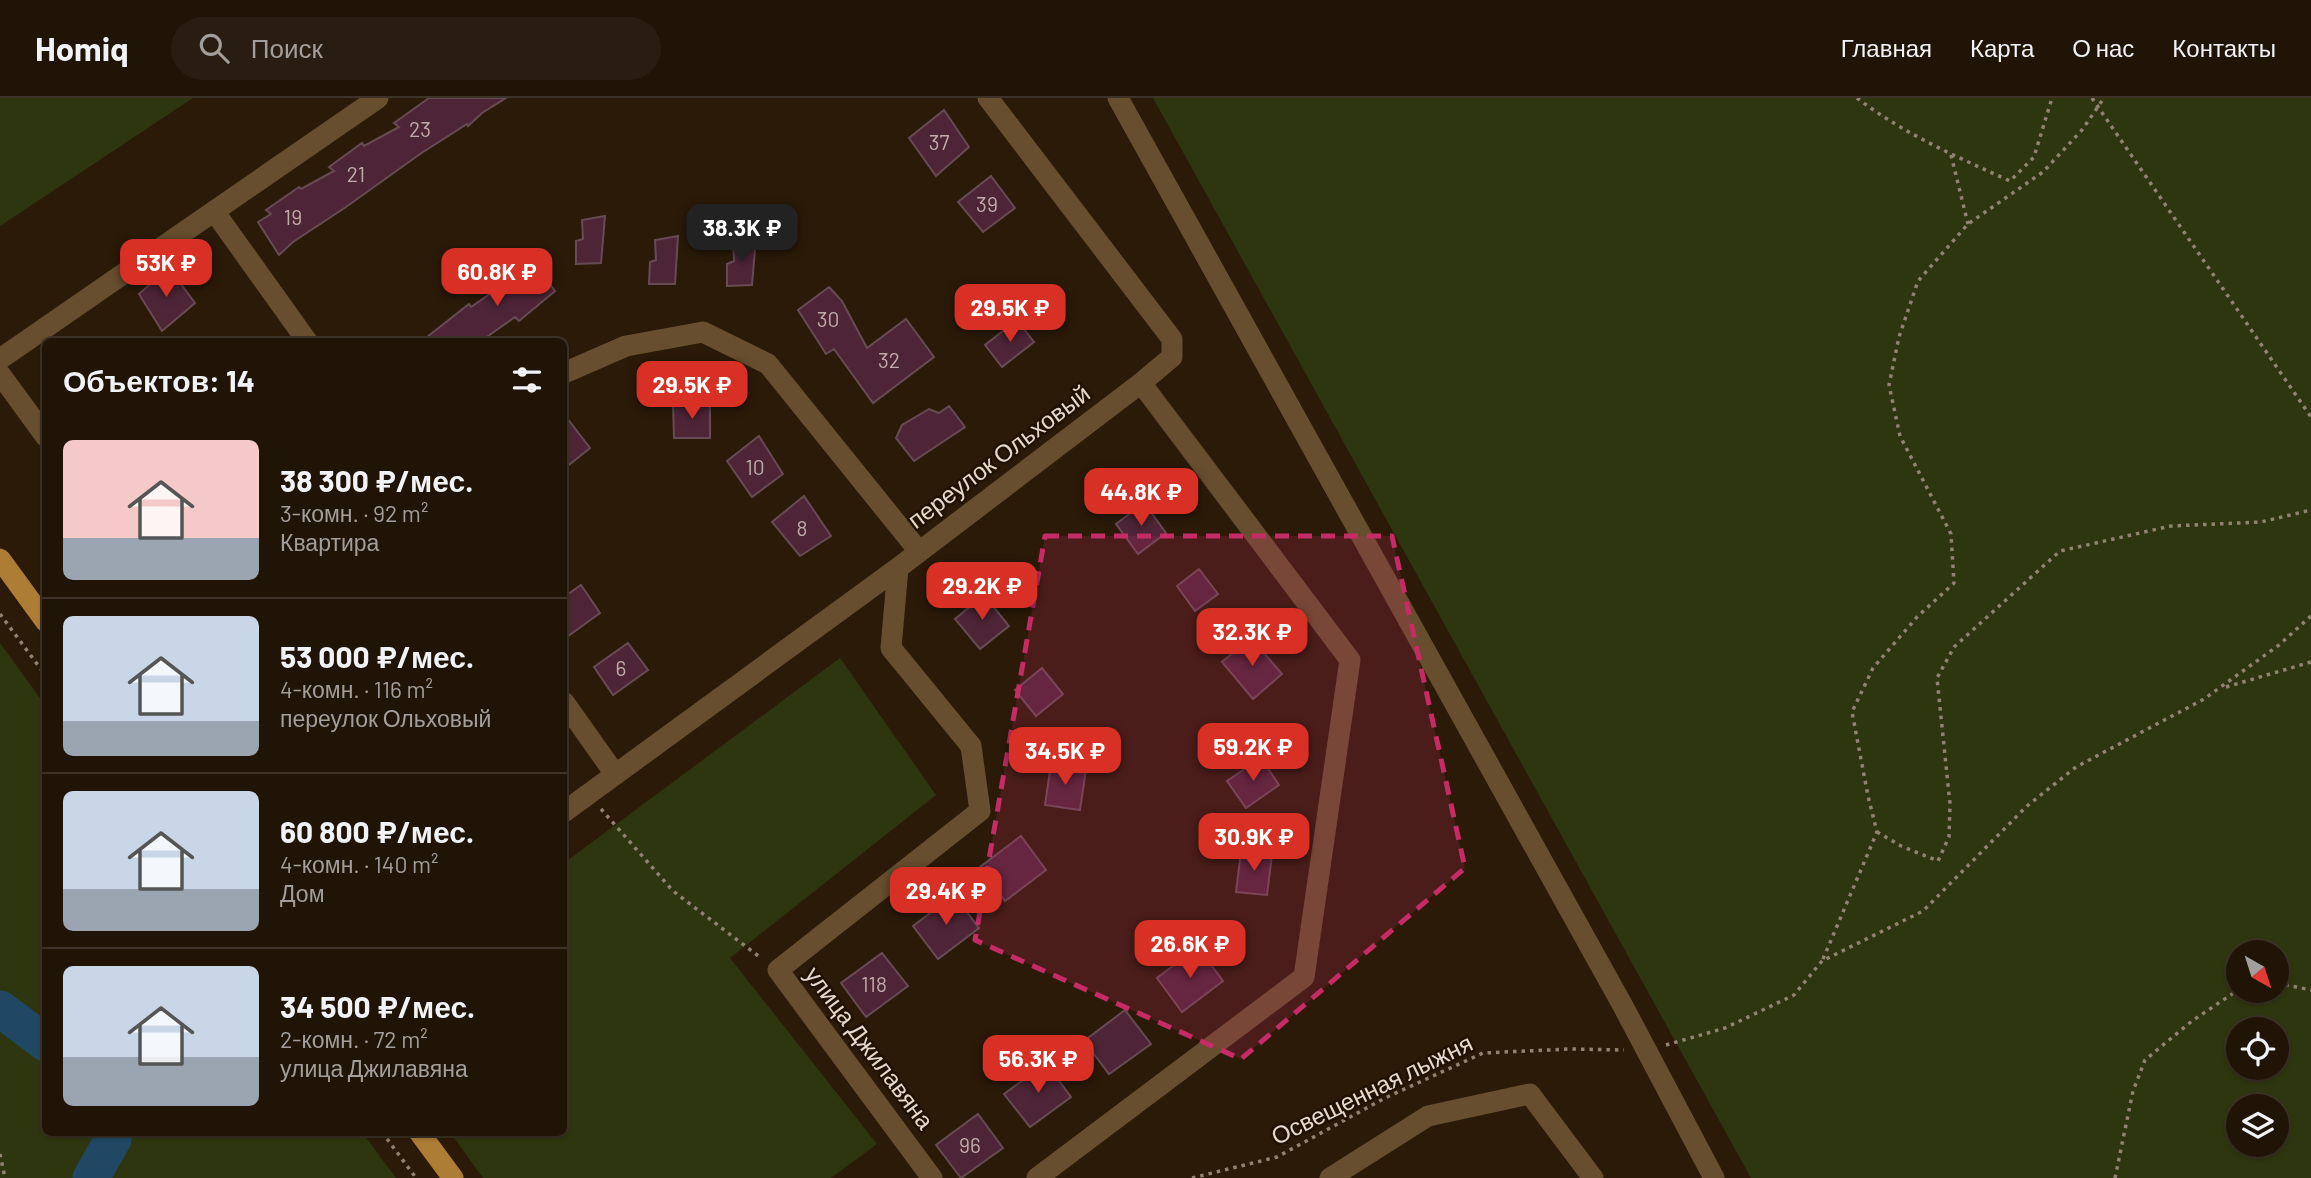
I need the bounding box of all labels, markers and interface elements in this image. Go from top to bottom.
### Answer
search box [171,17,661,80]
text: Homiq [35,28,129,68]
icon: search [195,29,233,67]
text: Поиск [251,32,323,63]
text: Главная [1841,33,1932,62]
text: Карта [1970,33,2034,62]
text: О нас [2072,33,2134,62]
text: Контакты [2172,33,2276,62]
house number: 23 [409,116,431,141]
house number: 37 [929,129,949,154]
house number: 21 [347,161,365,186]
house number: 39 [976,191,998,216]
house number: 19 [284,204,302,229]
pin: 38.3K ₽ [677,204,807,264]
text: 38.3K ₽ [703,213,781,241]
pin: 53K ₽ [117,240,215,299]
text: 53K ₽ [136,248,196,276]
pin: 60.8K ₽ [432,248,562,308]
text: 60.8K ₽ [457,257,537,285]
pin: 29.5K ₽ [945,285,1075,344]
text: 29.5K ₽ [971,293,1049,321]
house number: 30 [817,306,839,331]
house number: 32 [878,347,900,372]
icon: filters [508,361,546,399]
text: Объектов: 14 [63,362,255,398]
pin: 29.5K ₽ [627,362,757,421]
text: 29.5K ₽ [653,370,731,398]
street label: переулок Ольховый [901,378,1095,534]
house number: 10 [745,454,765,479]
text: 38 300 ₽/мес. [280,462,473,498]
icon: home [119,468,203,552]
pin: 44.8K ₽ [1076,468,1206,528]
text: 44.8K ₽ [1100,477,1182,505]
text: 3-комн. · 92 m² [280,499,428,527]
house number: 8 [797,515,807,540]
text: Квартира [280,528,379,556]
pin: 29.2K ₽ [917,562,1047,622]
text: 29.2K ₽ [942,571,1022,599]
pin: 32.3K ₽ [1187,608,1317,668]
text: 32.3K ₽ [1212,617,1292,645]
text: 53 000 ₽/мес. [280,638,474,674]
icon: home [119,644,203,728]
house number: 6 [616,655,626,680]
text: 4-комн. · 116 m² [280,675,433,703]
text: переулок Ольховый [280,704,491,732]
pin: 59.2K ₽ [1188,724,1318,783]
pin: 34.5K ₽ [1000,728,1130,787]
text: 59.2K ₽ [1214,732,1292,760]
text: 34.5K ₽ [1025,736,1105,764]
text: 60 800 ₽/мес. [280,813,474,849]
pin: 30.9K ₽ [1189,814,1319,873]
icon: home [119,819,203,903]
text: 30.9K ₽ [1214,822,1294,850]
text: 4-комн. · 140 m² [280,850,439,878]
pin: 29.4K ₽ [881,868,1011,927]
text: 29.4K ₽ [906,876,986,904]
text: Дом [280,879,324,907]
pin: 26.6K ₽ [1125,920,1255,980]
text: 26.6K ₽ [1151,929,1229,957]
north arrow [2226,940,2289,1003]
map controls [2226,940,2289,1157]
street label: улица Джилавяна [800,960,941,1135]
house number: 118 [861,971,887,996]
text: 34 500 ₽/мес. [280,988,475,1024]
icon: home [119,994,203,1078]
button: locate [2226,1017,2289,1080]
text: 2-комн. · 72 m² [280,1025,428,1053]
street label: Освещенная лыжня [1266,1027,1477,1150]
pin: 56.3K ₽ [973,1035,1103,1095]
text: 56.3K ₽ [999,1044,1077,1072]
text: улица Джилавяна [280,1054,468,1082]
button: layers [2226,1094,2289,1157]
house number: 96 [959,1132,981,1157]

